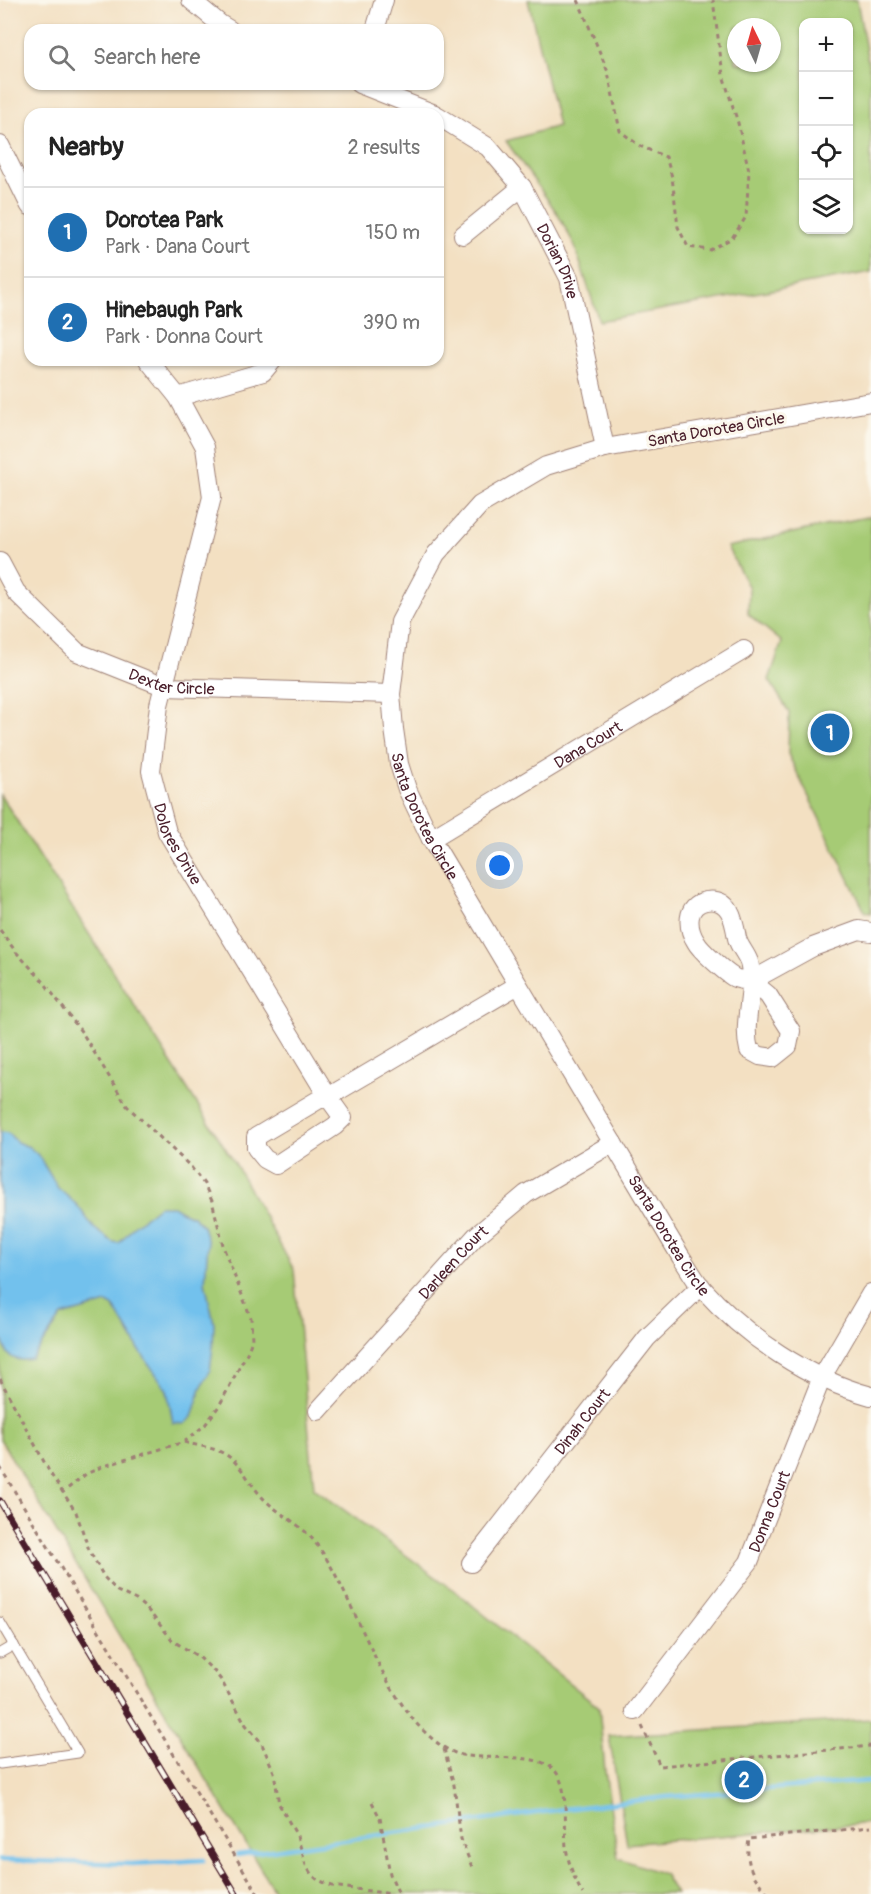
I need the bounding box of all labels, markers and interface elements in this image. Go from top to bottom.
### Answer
north arrow [727,18,781,72]
map controls [799,18,853,234]
button: + [799,18,853,72]
search box [24,24,444,90]
icon: search [45,41,78,74]
text: Search here [93,43,200,71]
button: − [799,72,853,126]
button: locate [799,126,853,180]
text: Nearby [48,131,124,163]
text: 2 results [348,135,420,160]
button: layers [799,180,853,234]
text: Dorotea Park [105,206,223,234]
text: 1 [64,220,71,245]
text: 150 m [366,220,420,245]
street label: Dorian Drive [532,220,582,301]
text: Park · Dana Court [105,234,250,259]
text: Hinebaugh Park [105,296,242,324]
text: 2 [62,310,73,335]
text: 390 m [363,310,420,335]
text: Park · Donna Court [105,324,263,349]
street label: Santa Dorotea Circle [646,408,786,452]
street label: Dexter Circle [125,665,215,700]
pin: 1 [810,710,850,756]
street label: Dana Court [551,717,626,773]
street label: Santa Dorotea Circle [386,751,462,884]
street label: Dolores Drive [149,801,206,889]
your location [485,851,514,880]
street label: Santa Dorotea Circle [623,1171,713,1301]
street label: Darleen Court [415,1221,493,1304]
street label: Dinah Court [550,1384,615,1459]
street label: Donna Court [745,1467,795,1556]
pin: 2 [724,1758,764,1802]

